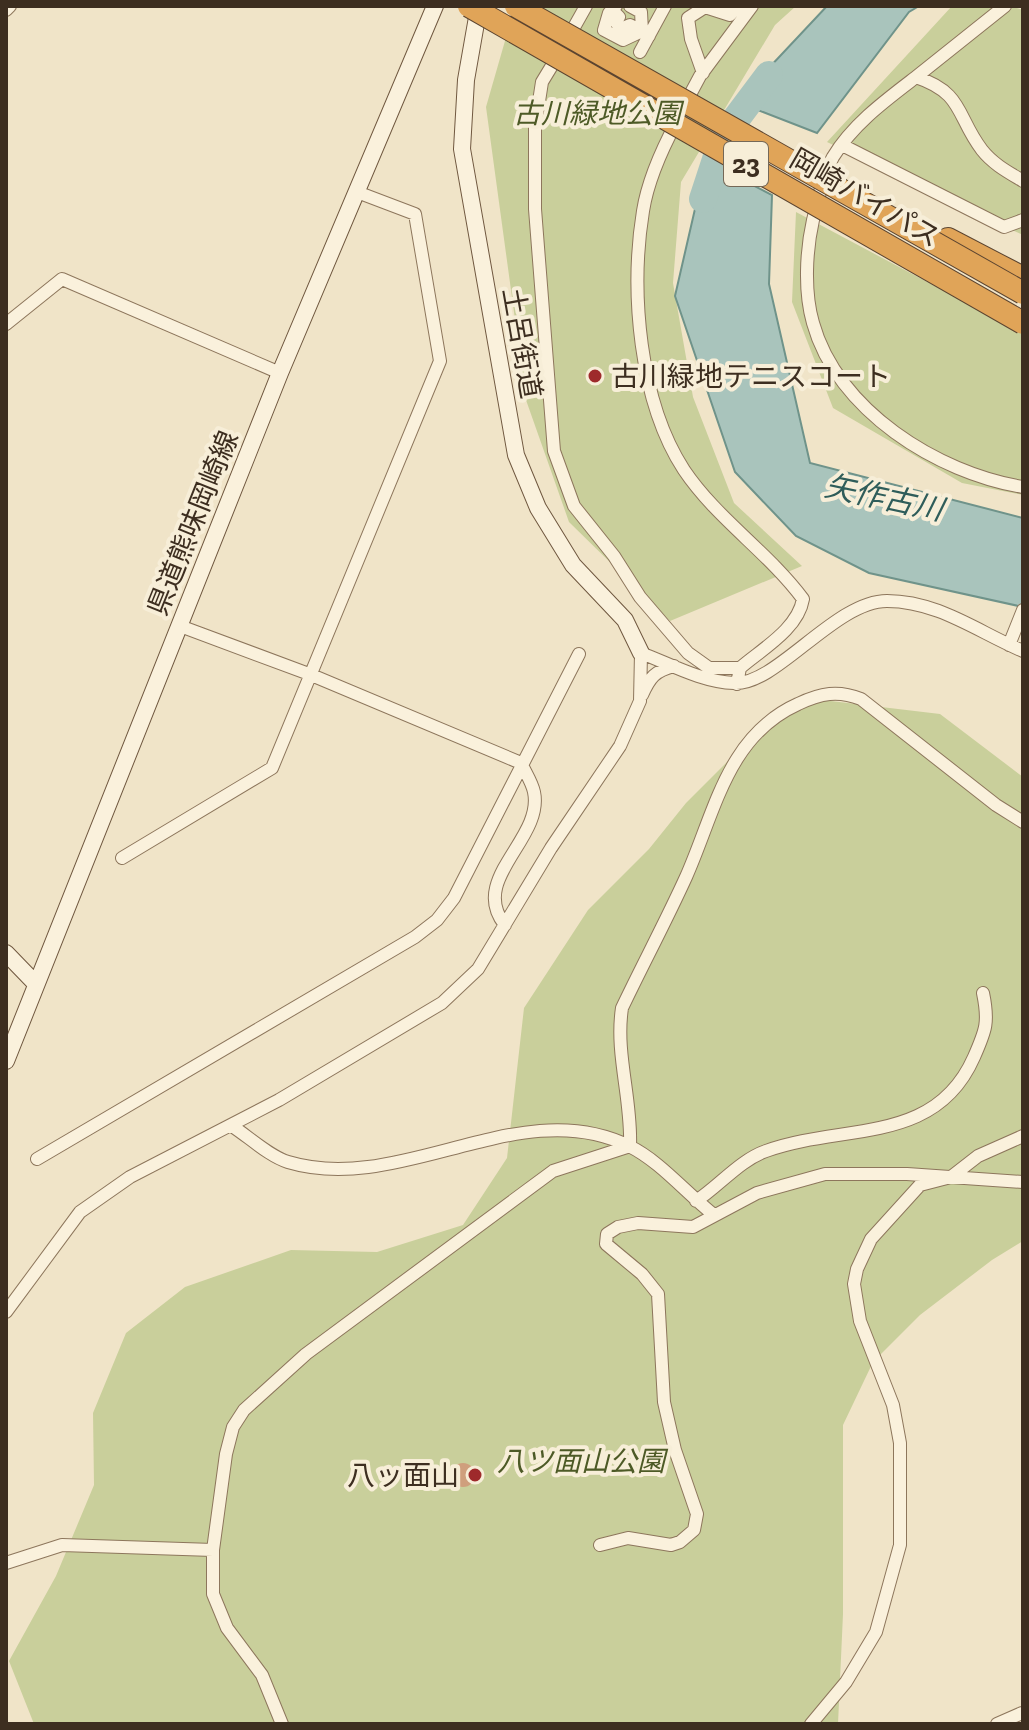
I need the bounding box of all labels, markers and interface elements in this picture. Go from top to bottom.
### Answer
park label: 古川緑地公園 [513,97,685,130]
road number: 23 [724,142,768,186]
street label: 岡崎バイパス [784,142,946,254]
street label: 土呂街道 [496,285,548,401]
place label: 古川緑地テニスコート [611,360,891,393]
marker: 古川緑地テニスコート [586,367,604,385]
street label: 県道熊味岡崎線 [141,426,245,620]
water label: 矢作古川 [822,468,949,529]
park label: 八ツ面山公園 [497,1445,669,1478]
place label: 八ッ面山 [347,1459,459,1492]
marker: 八ッ面山 [466,1466,484,1484]

